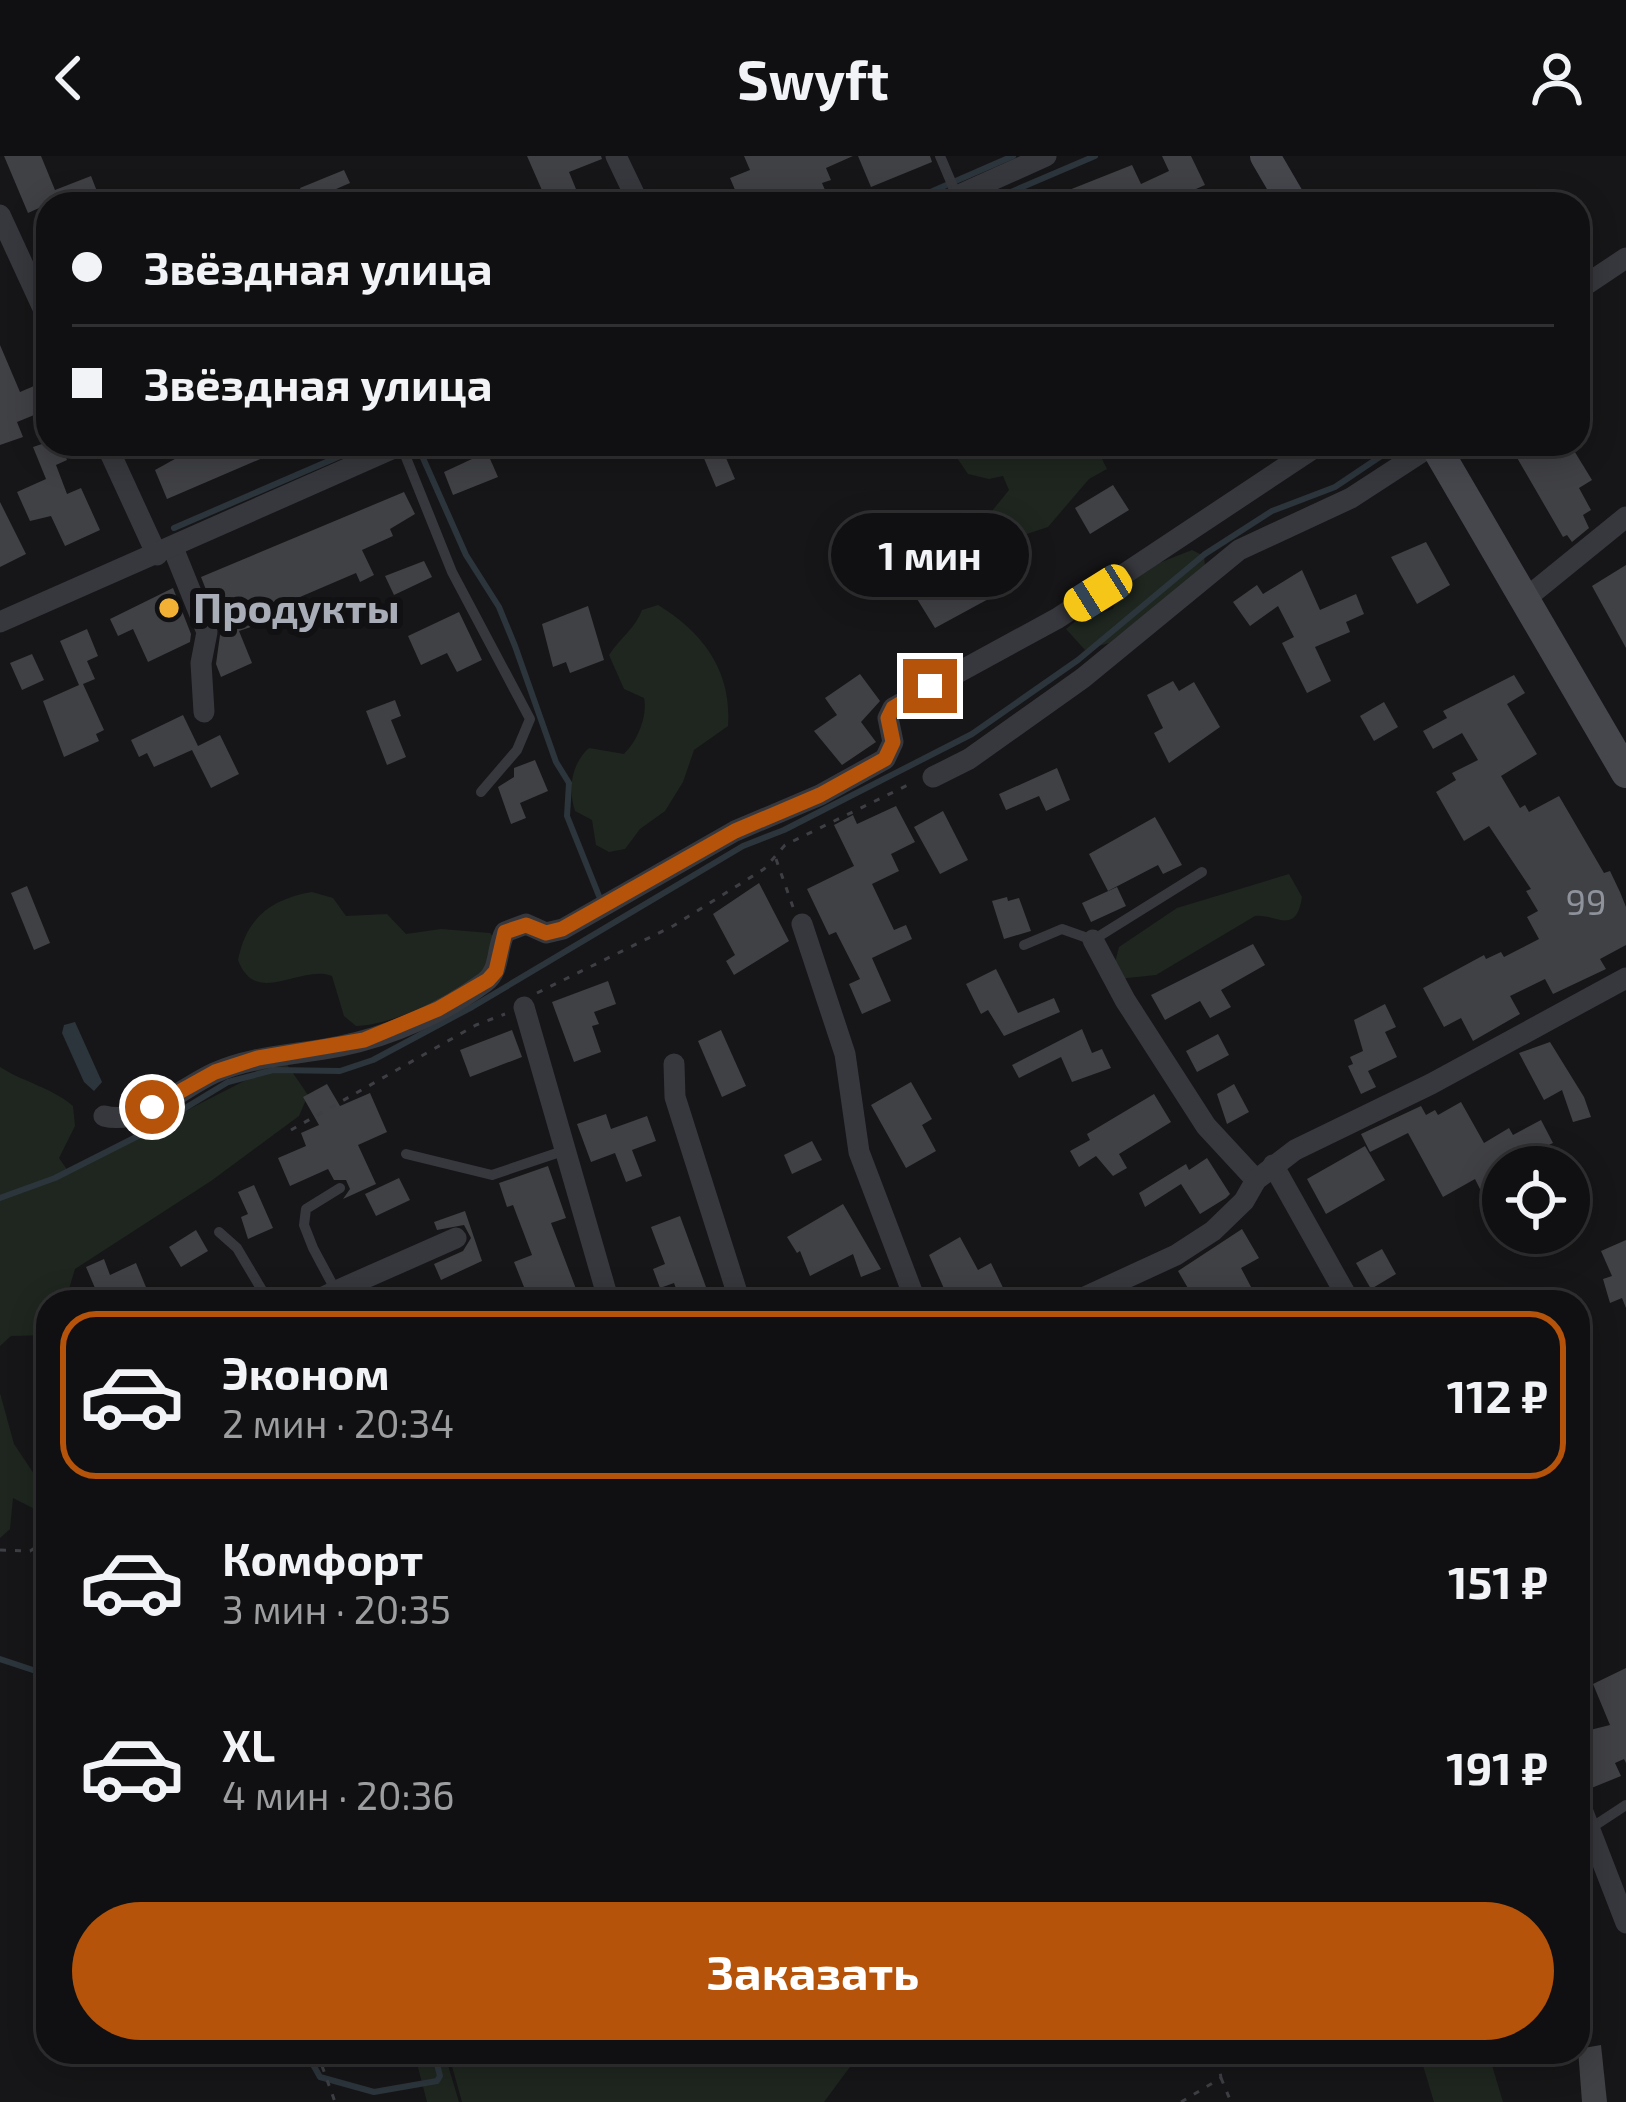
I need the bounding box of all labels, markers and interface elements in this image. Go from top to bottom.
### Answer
icon: back [36,45,102,111]
icon: person [1524,45,1590,111]
text: Swyft [737,46,889,111]
text: Звёздная улица [144,240,492,294]
text: Звёздная улица [144,356,492,410]
callout: 1 мин [831,512,1029,596]
text: 1 мин [878,531,982,578]
car [1058,559,1138,627]
place label: Продукты [193,581,400,632]
marker: Продукты [156,595,182,621]
route end [903,659,957,713]
house number: 99 [1565,879,1607,922]
route start [125,1080,179,1134]
map controls [1482,1146,1590,1254]
button: locate [1482,1146,1590,1254]
icon: car [78,1341,186,1449]
text: Эконом [222,1345,390,1399]
text: 112 ₽ [1447,1368,1548,1422]
text: 2 мин · 20:34 [222,1399,454,1446]
icon: car [78,1527,186,1635]
text: Комфорт [222,1531,423,1585]
text: 151 ₽ [1448,1554,1548,1608]
text: 3 мин · 20:35 [222,1585,451,1632]
icon: car [78,1713,186,1821]
text: XL [222,1717,275,1771]
text: 191 ₽ [1446,1740,1548,1794]
text: 4 мин · 20:36 [222,1771,455,1818]
button: Заказать [72,1902,1554,2040]

